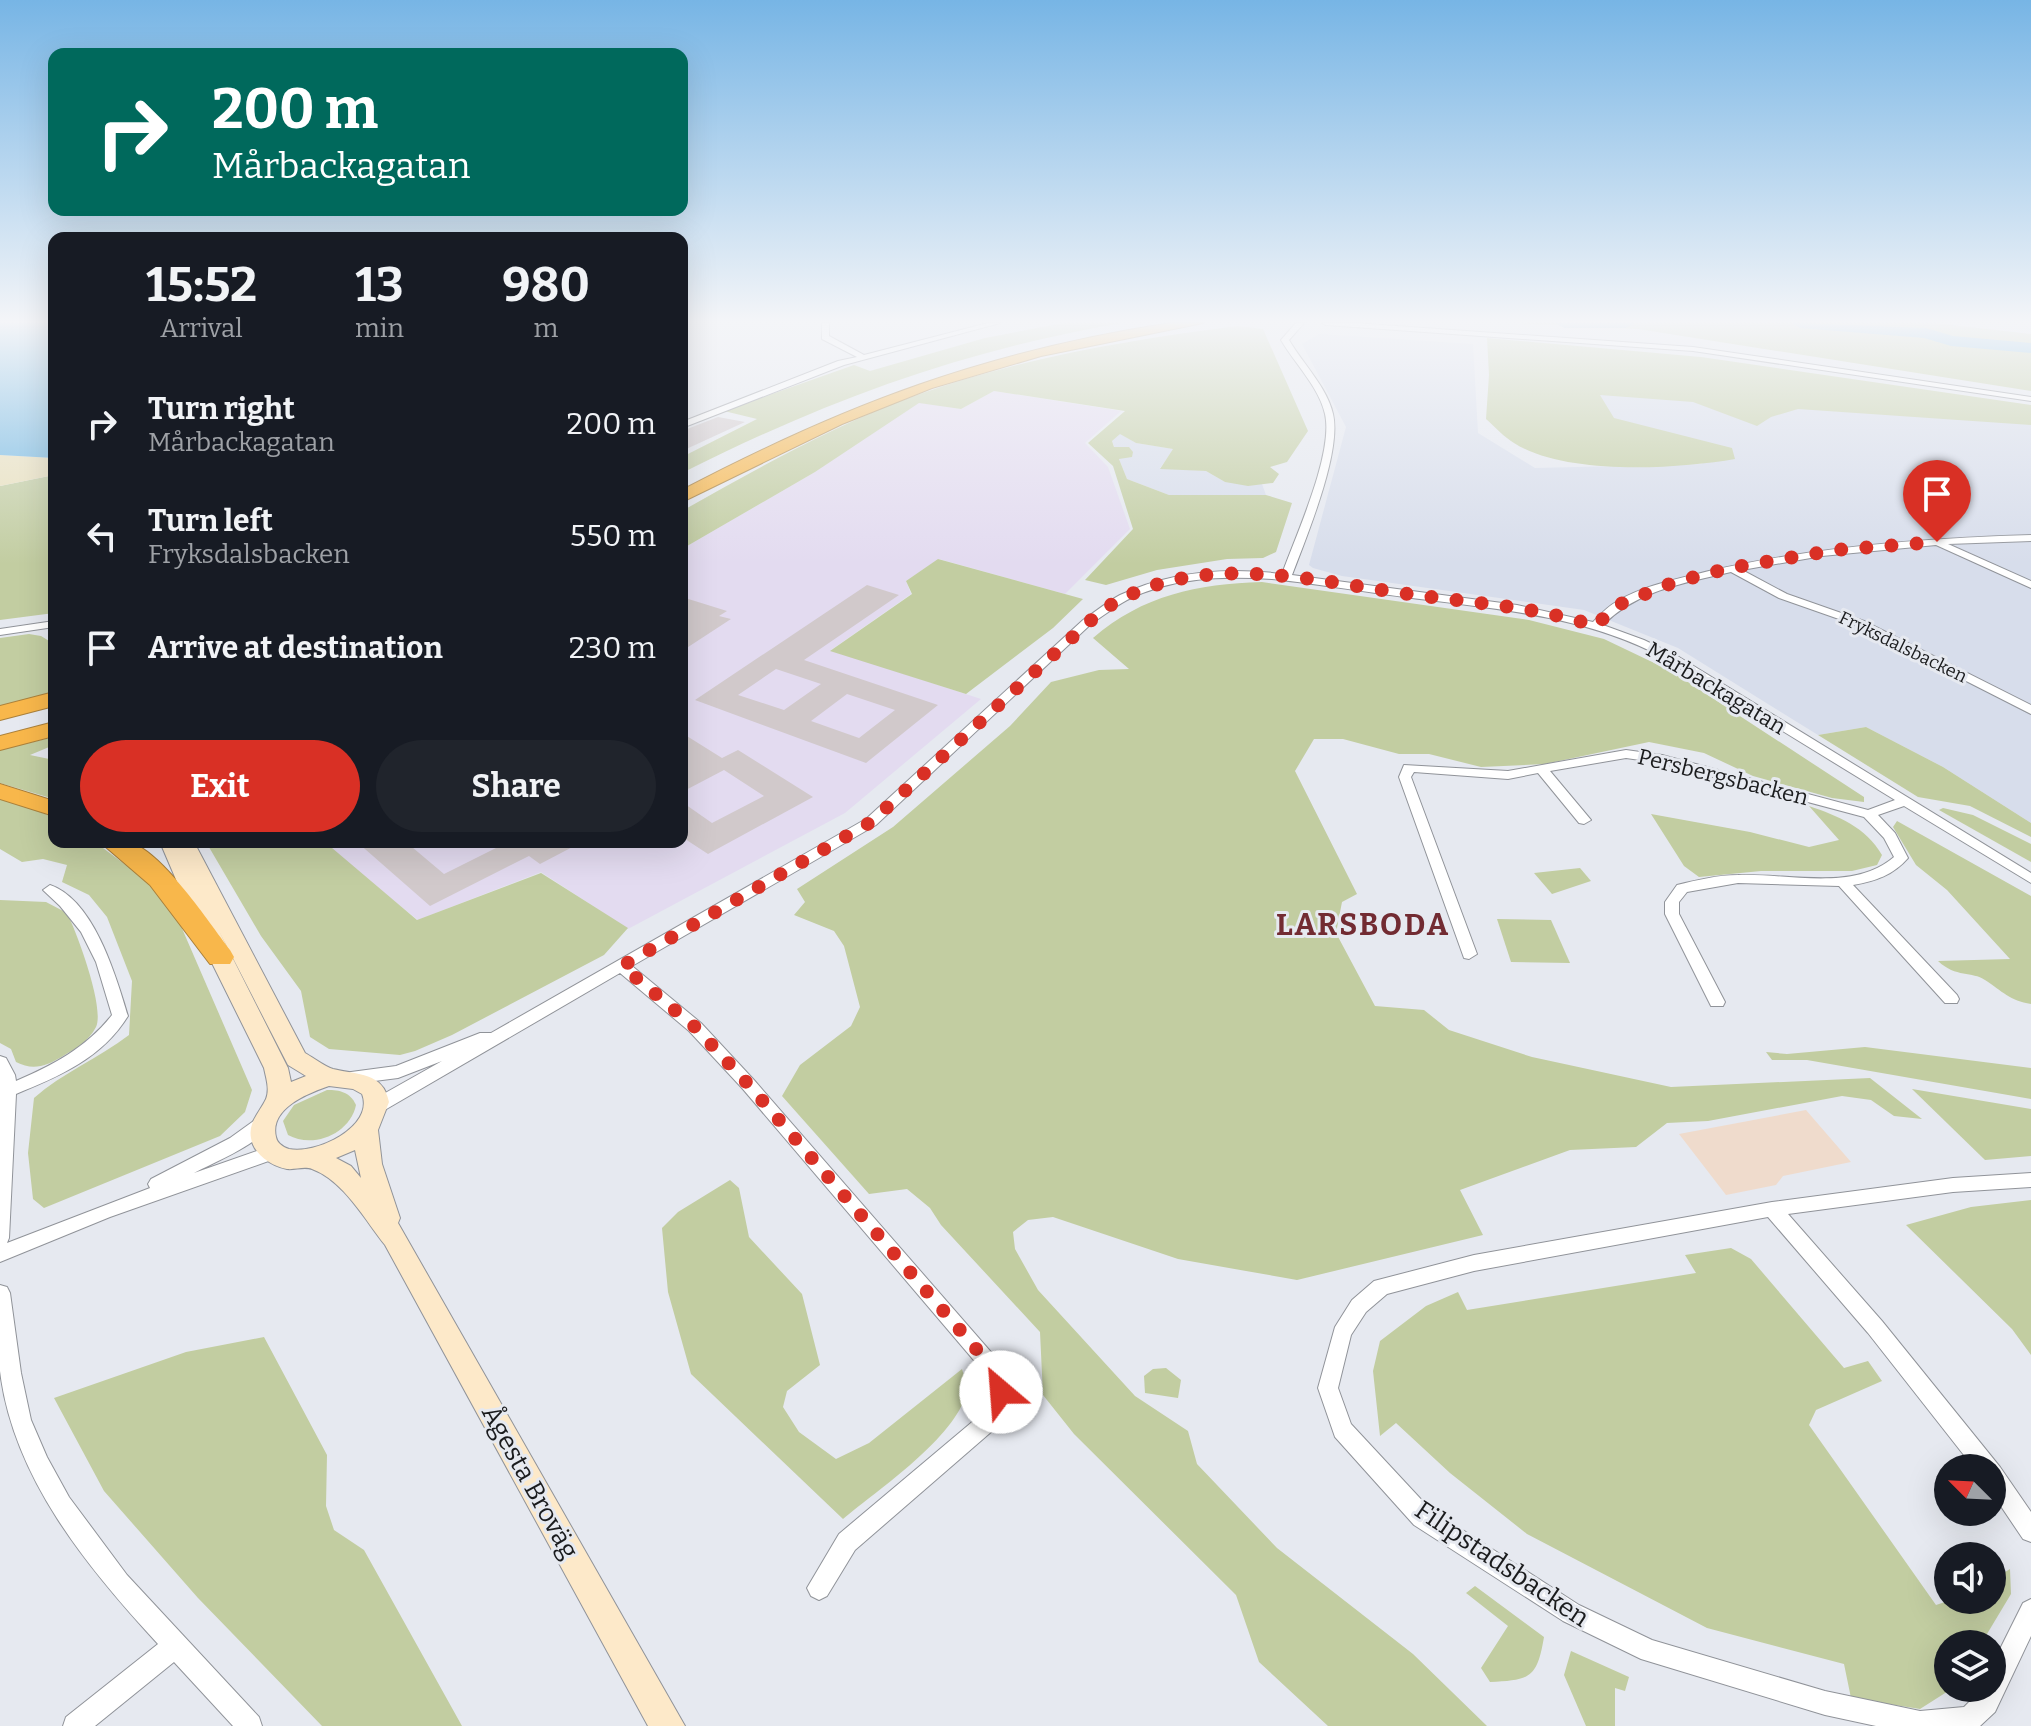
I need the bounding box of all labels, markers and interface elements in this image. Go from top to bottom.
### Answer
text: 200 m [212,76,378,143]
icon: right [80,80,184,184]
text: Mårbackagatan [212,144,470,188]
text: 15:52 [146,256,257,314]
text: 13 [355,256,404,314]
text: 980 [502,256,590,314]
text: Arrival [160,313,243,344]
text: min [355,313,404,344]
text: m [534,313,558,344]
text: Turn right [148,391,295,427]
icon: right [80,402,124,446]
text: 200 m [567,406,656,442]
text: Mårbackagatan [148,427,335,458]
pin [1903,460,1971,542]
icon: arrive [1915,472,1959,516]
text: Turn left [148,503,273,539]
icon: left [80,514,124,558]
text: 550 m [570,518,656,554]
text: Fryksdalsbacken [148,539,350,570]
street label: Fryksdalsbacken [1835,606,1971,688]
icon: arrive [80,626,124,670]
text: Arrive at destination [148,630,443,666]
text: 230 m [569,630,656,666]
street label: Mårbackagatan [1641,636,1791,740]
button: Exit [80,740,360,832]
button: Share [376,740,656,832]
street label: Persbergsbacken [1635,743,1811,811]
district label: LARSBODA [1276,907,1450,943]
position arrow [959,1350,1043,1434]
street label: Ågesta Broväg [475,1400,585,1564]
north arrow [1934,1454,2006,1526]
map controls [1934,1454,2006,1702]
street label: Filipstadsbacken [1409,1494,1595,1634]
button: sound [1934,1542,2006,1614]
button: layers [1934,1630,2006,1702]

